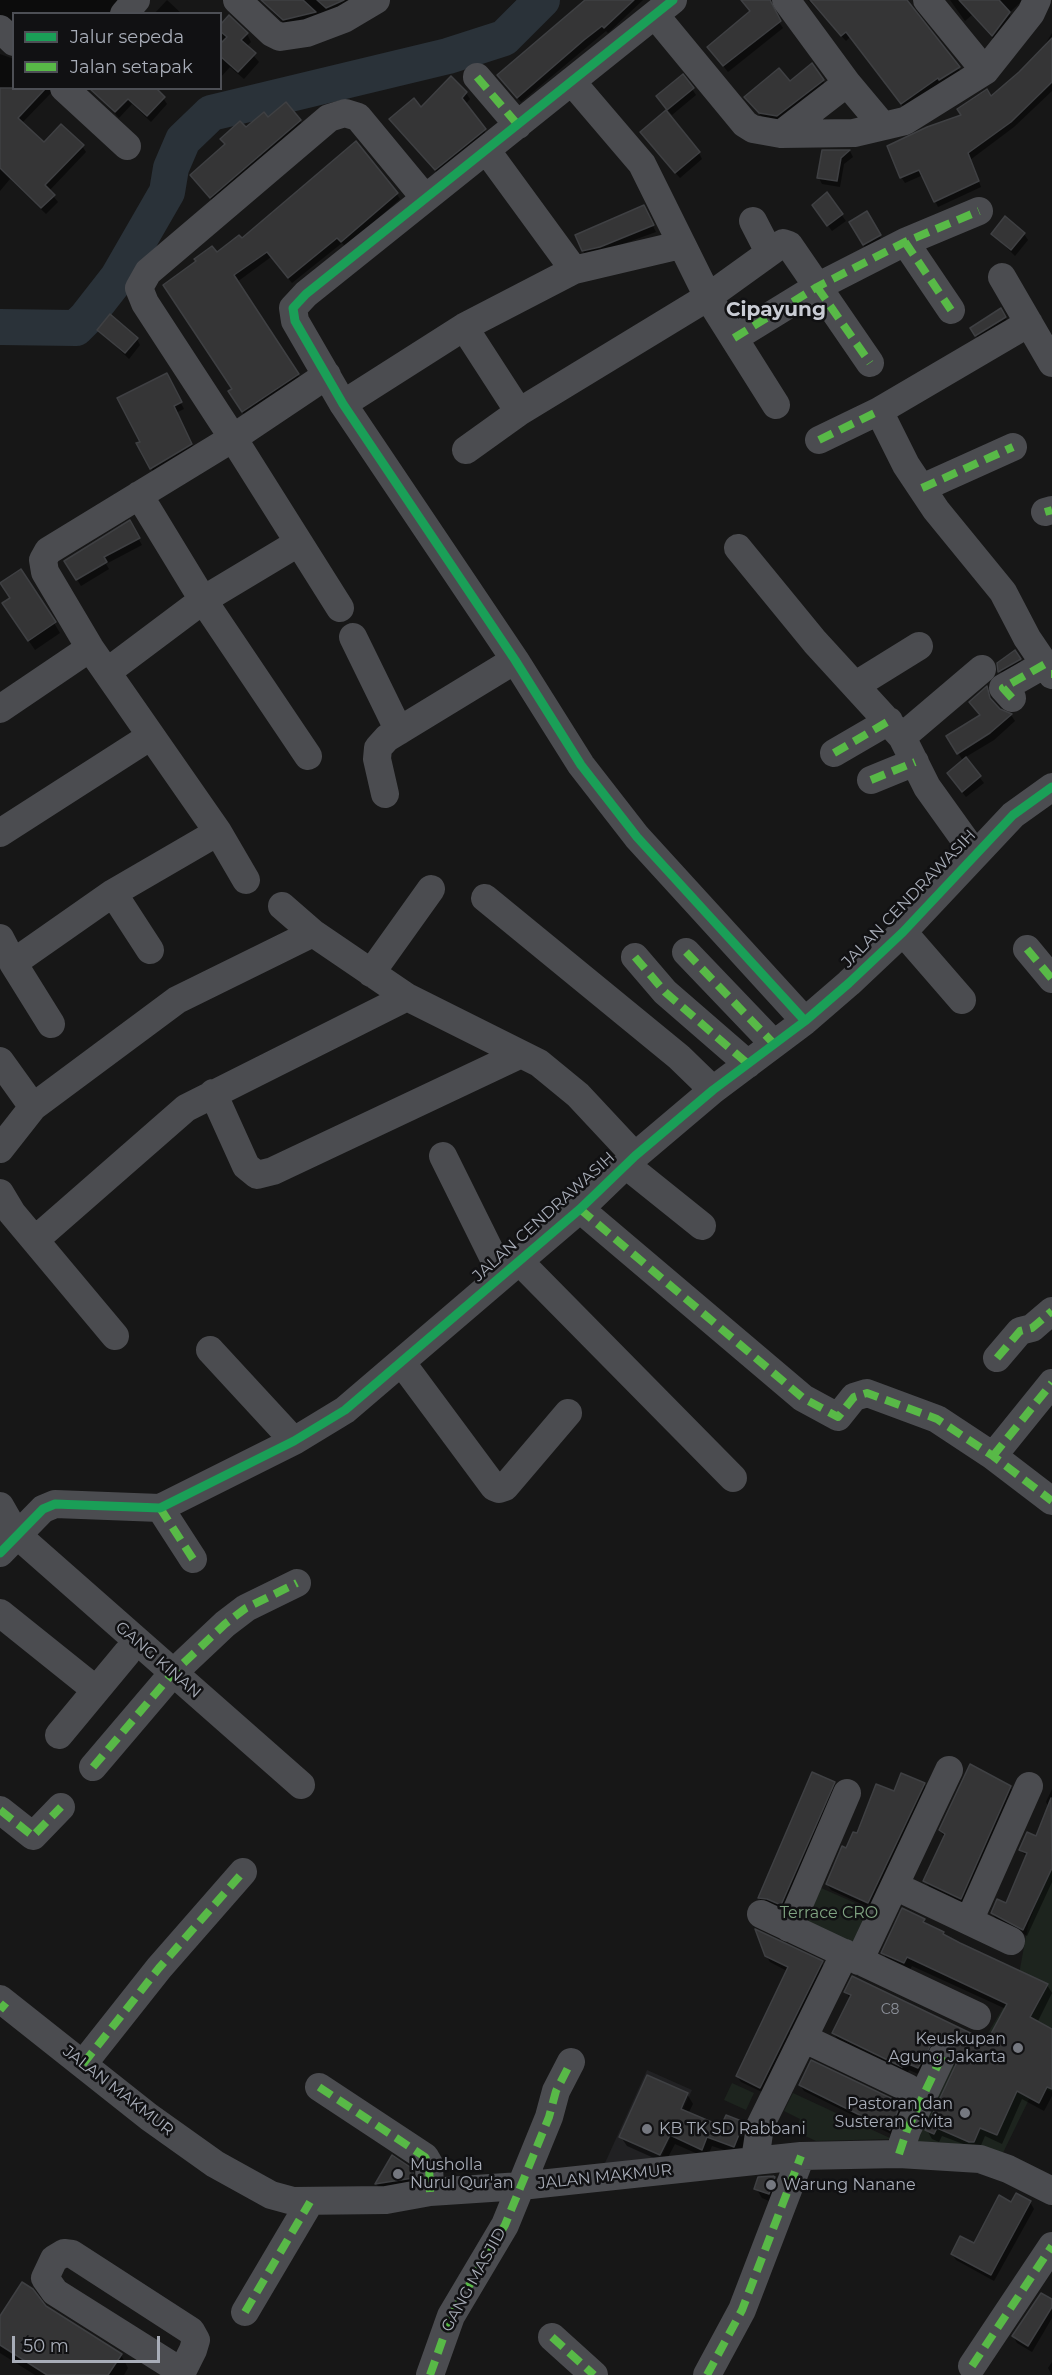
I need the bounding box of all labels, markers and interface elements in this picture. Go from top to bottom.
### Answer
legend [12,12,222,90]
text: Jalur sepeda [70,26,184,48]
text: Jalan setapak [70,56,193,78]
district label: Cipayung [726,298,826,322]
street label: JALAN CENDRAWASIH [838,826,980,972]
street label: JALAN CENDRAWASIH [469,1148,619,1286]
street label: GANG KINAN [111,1618,205,1702]
park label: Terrace CRO [780,1903,878,1923]
house number: C8 [881,2002,899,2018]
place label: Keuskupan Agung Jakarta [888,2029,1006,2067]
marker: Keuskupan Agung Jakarta [1011,2041,1025,2055]
street label: JALAN MAKMUR [59,2042,177,2140]
place label: Pastoran dan Susteran Civita [834,2094,953,2132]
marker: Pastoran dan Susteran Civita [958,2106,972,2120]
place label: KB TK SD Rabbani [659,2119,806,2139]
marker: KB TK SD Rabbani [640,2122,654,2136]
place label: Musholla Nurul Qur'an [410,2155,514,2193]
street label: JALAN MAKMUR [537,2160,673,2194]
marker: Musholla Nurul Qur'an [391,2167,405,2181]
place label: Warung Nanane [783,2175,916,2195]
marker: Warung Nanane [764,2178,778,2192]
street label: GANG MASJID [437,2225,511,2335]
scale bar [15,2324,164,2362]
text: 50 m [23,2335,69,2357]

